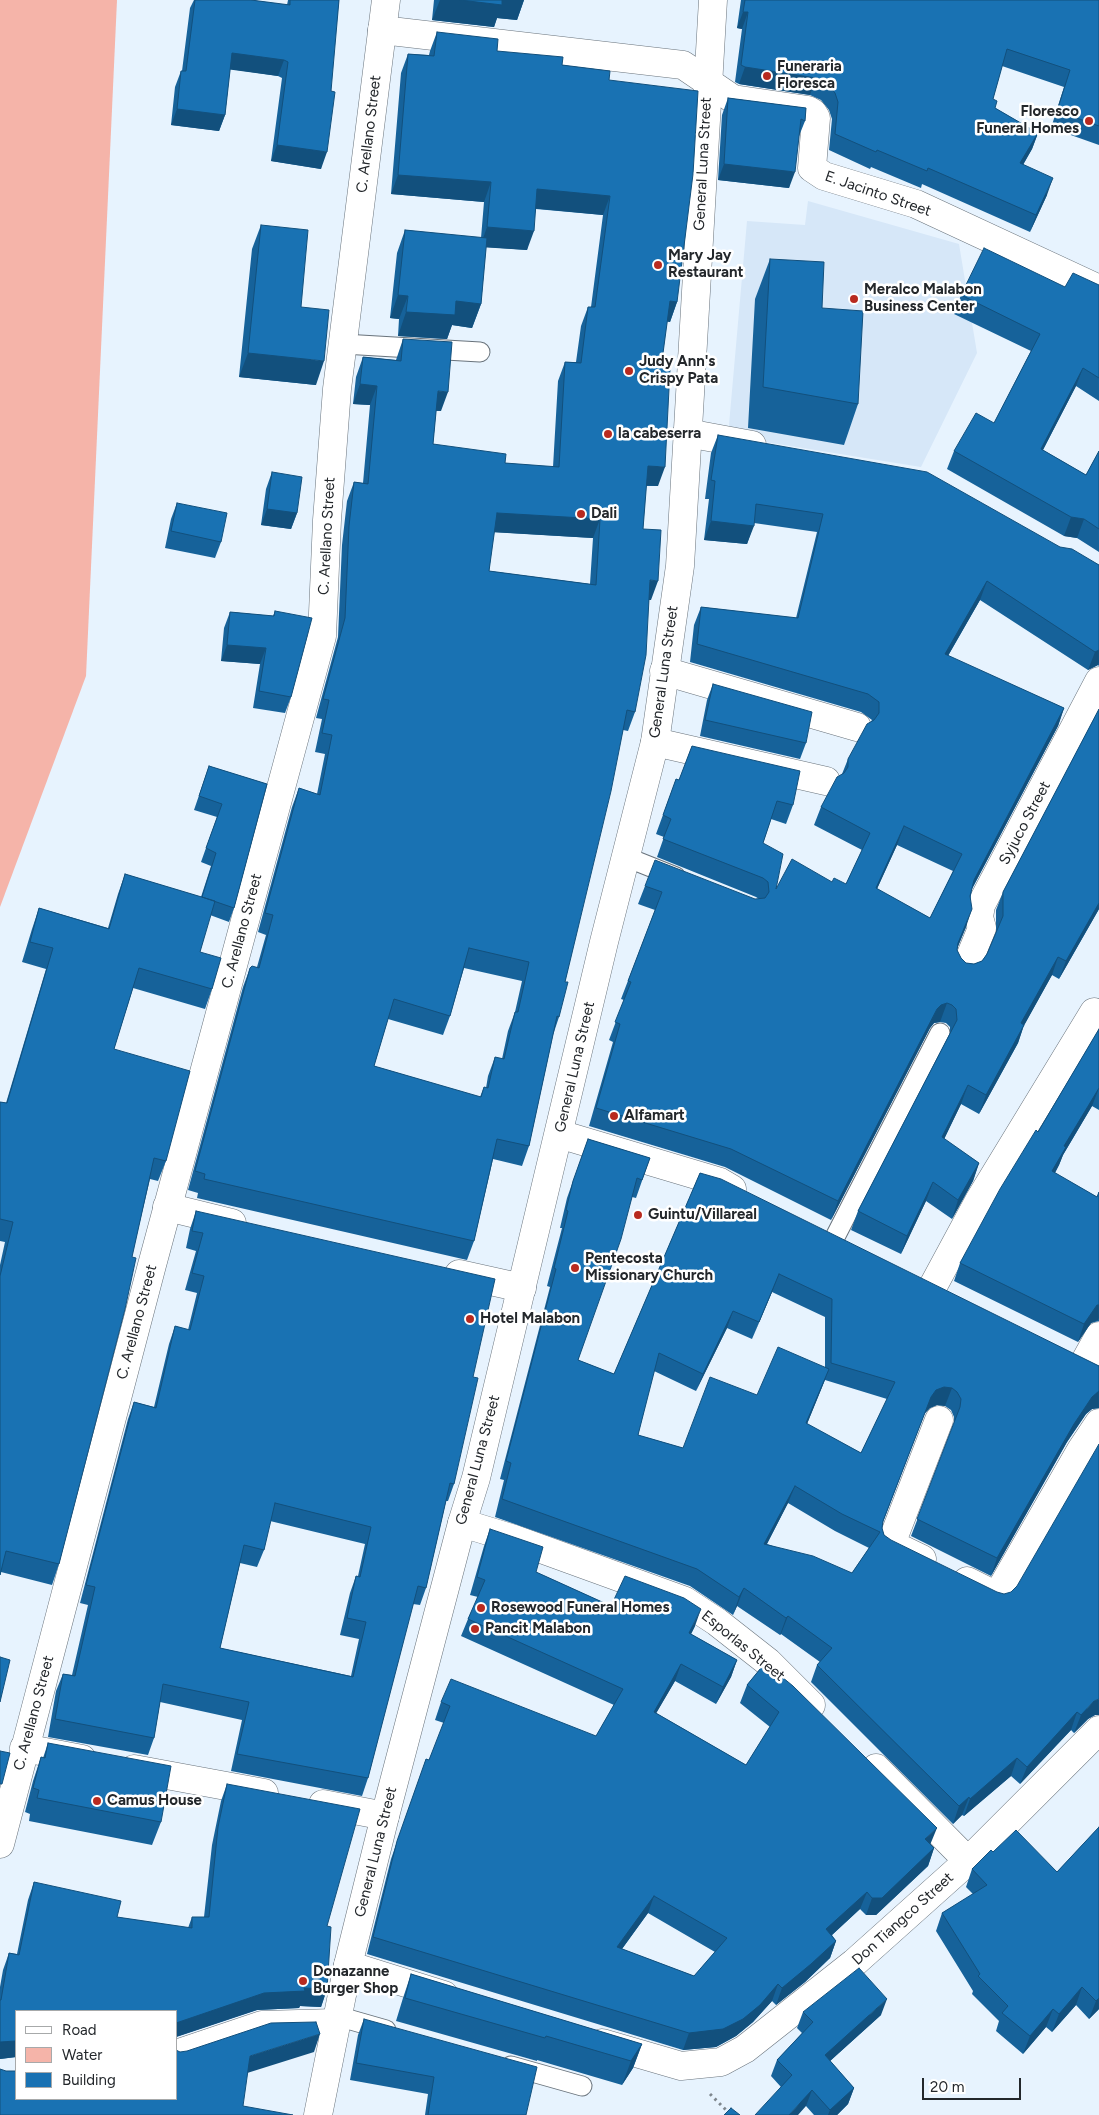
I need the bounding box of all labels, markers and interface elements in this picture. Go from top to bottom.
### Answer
place label: Funeraria Floresca [777,58,842,93]
marker: Funeraria Floresca [761,70,773,82]
street label: C. Arellano Street [353,74,385,194]
street label: General Luna Street [691,97,715,231]
place label: Floresco Funeral Homes [976,103,1079,138]
marker: Floresco Funeral Homes [1083,115,1095,127]
street label: E. Jacinto Street [823,167,933,221]
place label: Mary Jay Restaurant [668,247,744,282]
marker: Mary Jay Restaurant [652,259,664,271]
place label: Meralco Malabon Business Center [864,281,982,316]
marker: Meralco Malabon Business Center [848,293,860,305]
place label: Judy Ann's Crispy Pata [639,353,718,388]
marker: Judy Ann's Crispy Pata [623,365,635,377]
place label: la cabeserra [618,425,701,443]
marker: la cabeserra [602,428,614,440]
street label: C. Arellano Street [315,477,339,595]
place label: Dali [591,505,617,523]
marker: Dali [575,508,587,520]
street label: General Luna Street [646,605,682,739]
street label: Syjuco Street [995,778,1055,868]
street label: C. Arellano Street [218,872,266,990]
street label: General Luna Street [551,1000,599,1134]
place label: Alfamart [624,1107,685,1125]
marker: Alfamart [608,1110,620,1122]
place label: Guintu/Villareal [648,1206,757,1224]
marker: Guintu/Villareal [632,1209,644,1221]
place label: Pentecosta Missionary Church [585,1250,713,1285]
marker: Pentecosta Missionary Church [569,1262,581,1274]
street label: C. Arellano Street [113,1263,161,1381]
place label: Hotel Malabon [480,1310,580,1328]
marker: Hotel Malabon [464,1313,476,1325]
street label: General Luna Street [452,1393,504,1527]
place label: Rosewood Funeral Homes [491,1599,669,1617]
marker: Rosewood Funeral Homes [475,1602,487,1614]
street label: Esporlas Street [698,1607,788,1685]
place label: Pancit Malabon [485,1620,591,1638]
marker: Pancit Malabon [469,1623,481,1635]
street label: C. Arellano Street [10,1654,58,1772]
street label: General Luna Street [351,1785,401,1919]
place label: Camus House [107,1792,202,1810]
marker: Camus House [91,1795,103,1807]
street label: Don Tiangco Street [849,1869,957,1969]
place label: Donazanne Burger Shop [313,1963,398,1998]
marker: Donazanne Burger Shop [297,1975,309,1987]
legend [15,2010,178,2100]
text: Road [62,2021,97,2039]
text: Water [62,2046,102,2064]
scale bar [924,2068,1023,2100]
text: Building [62,2071,116,2089]
text: 20 m [930,2078,964,2096]

